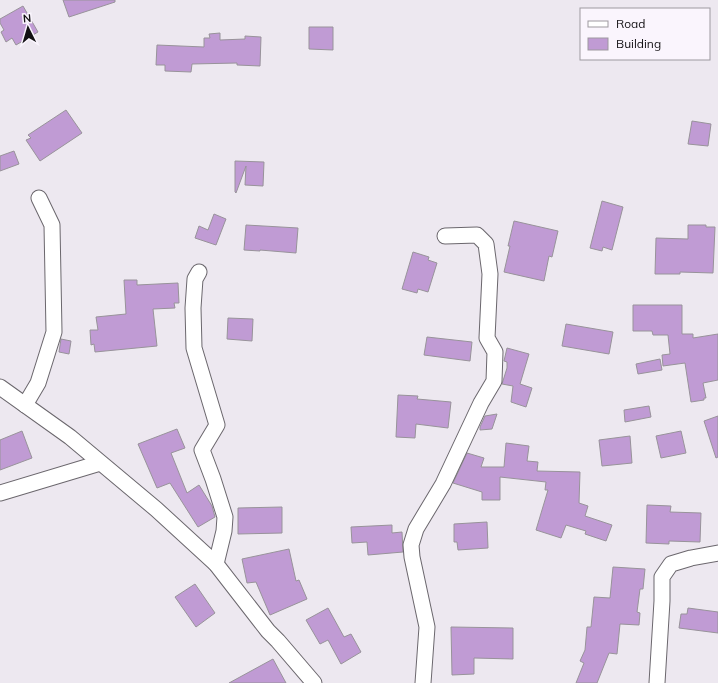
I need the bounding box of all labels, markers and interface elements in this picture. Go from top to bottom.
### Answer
north arrow [8,8,48,48]
legend [580,8,710,60]
text: N [22,11,32,25]
text: Road [616,16,645,31]
text: Building [616,36,661,51]

